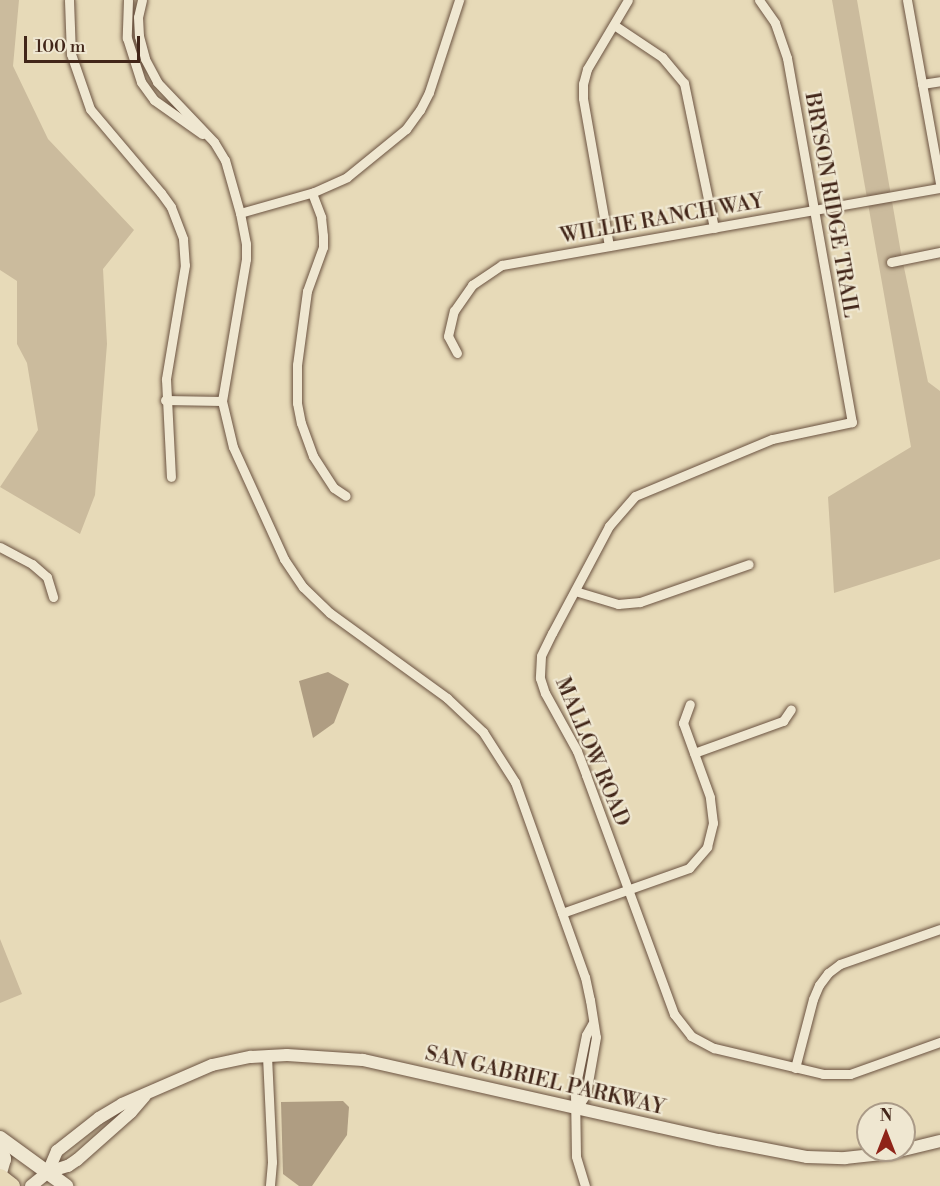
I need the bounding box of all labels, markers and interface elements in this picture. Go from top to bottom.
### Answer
scale bar [27,24,142,62]
text: 100 m [35,35,86,58]
street label: BRYSON RIDGE TRAIL [799,90,863,320]
street label: WILLIE RANCH WAY [558,189,766,249]
street label: MALLOW ROAD [549,674,635,830]
street label: SAN GABRIEL PARKWAY [423,1041,667,1121]
north arrow [856,1102,916,1162]
text: N [880,1106,892,1126]

